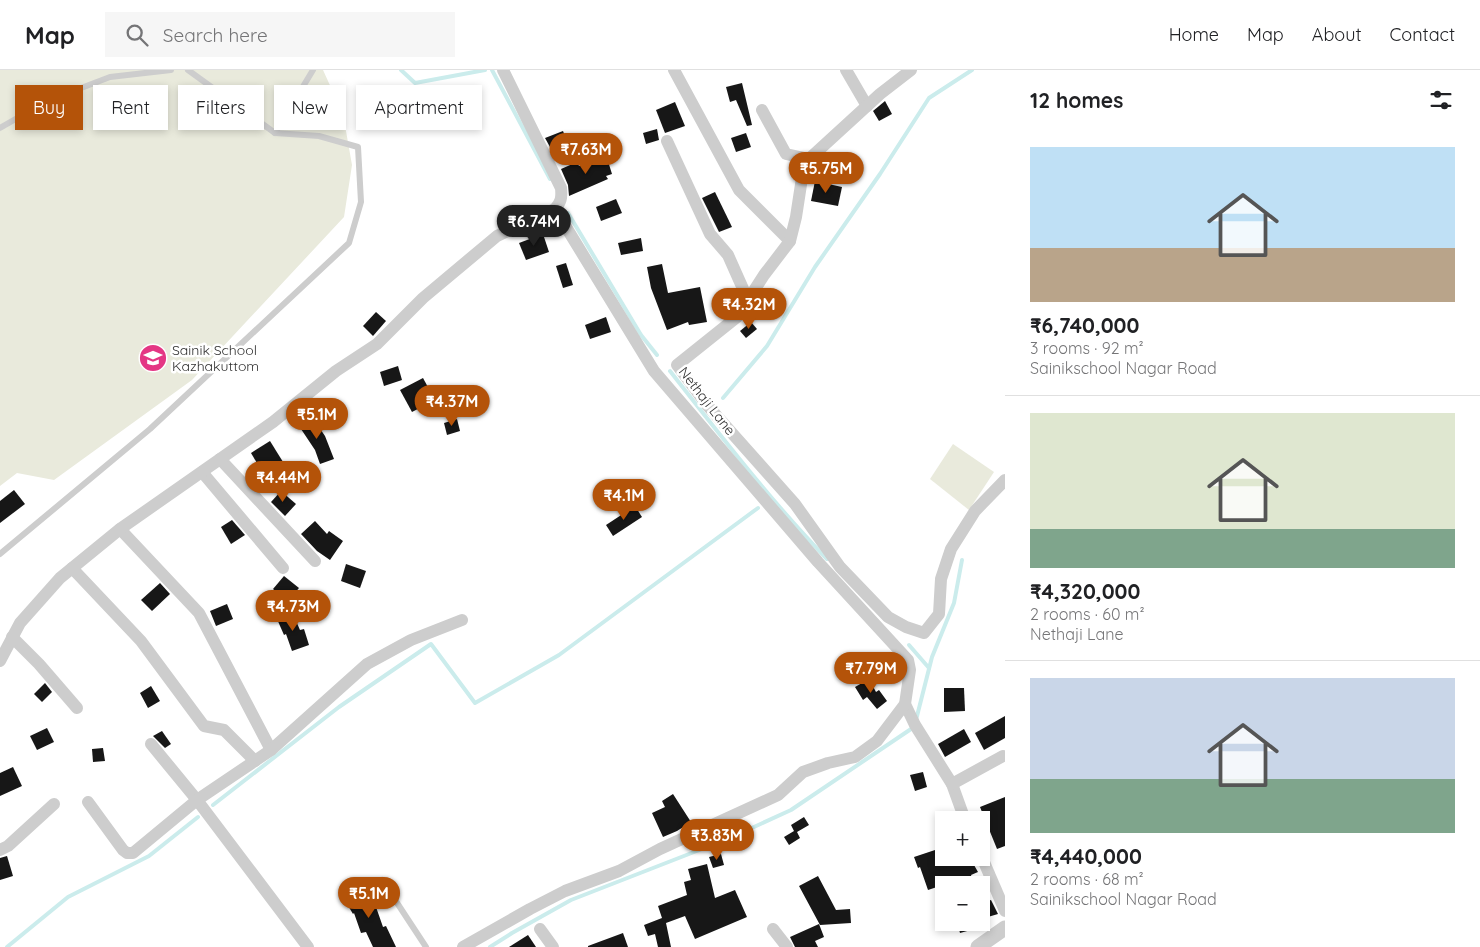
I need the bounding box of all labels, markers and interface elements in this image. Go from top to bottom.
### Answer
search box [105,12,455,57]
text: Map [25,20,75,50]
icon: search [123,21,151,49]
text: Search here [163,23,268,47]
text: Home [1169,23,1219,46]
text: Map [1247,23,1284,46]
text: About [1312,23,1362,46]
text: Contact [1390,23,1455,46]
chip: Buy [15,85,83,130]
chip: Rent [93,85,168,130]
chip: Filters [178,85,264,130]
chip: New [274,85,346,130]
chip: Apartment [356,85,482,130]
icon: filters [1427,86,1455,114]
text: 12 homes [1030,87,1123,113]
pin: ₹7.63M [545,132,627,175]
text: ₹7.63M [560,139,612,159]
pin: ₹5.75M [785,152,867,194]
text: ₹5.75M [800,158,852,178]
icon: home [1198,180,1288,270]
pin: ₹6.74M [493,204,575,247]
text: ₹6.74M [508,211,560,231]
pin: ₹4.32M [708,288,790,330]
text: ₹4.32M [722,294,776,314]
text: ₹6,740,000 [1030,312,1139,338]
text: 3 rooms · 92 m² [1030,338,1144,358]
place label: Sainik School Kazhakuttom [172,341,259,375]
school or university icon: Sainik School Kazhakuttom [138,343,168,373]
text: Sainikschool Nagar Road [1030,358,1217,378]
street label: Nethaji Lane [675,363,739,439]
pin: ₹4.37M [411,384,493,427]
text: ₹4.37M [426,391,478,411]
pin: ₹5.1M [282,398,352,440]
text: ₹5.1M [297,404,337,424]
icon: home [1198,445,1288,535]
pin: ₹4.44M [242,460,324,503]
text: ₹4.44M [256,467,310,487]
pin: ₹4.1M [589,478,659,521]
text: ₹4.1M [604,485,644,505]
text: ₹4,320,000 [1030,578,1140,604]
pin: ₹4.73M [252,590,334,632]
text: ₹4.73M [267,596,319,616]
text: 2 rooms · 60 m² [1030,604,1144,624]
text: Nethaji Lane [1030,624,1124,644]
pin: ₹7.79M [830,652,912,694]
text: ₹7.79M [845,658,897,678]
icon: home [1198,710,1288,800]
map controls [935,811,990,931]
button: + [935,811,990,866]
pin: ₹3.83M [676,818,758,861]
text: ₹3.83M [691,825,743,845]
text: ₹4,440,000 [1030,843,1142,869]
text: 2 rooms · 68 m² [1030,869,1144,889]
pin: ₹5.1M [334,876,404,919]
button: − [935,876,990,931]
text: ₹5.1M [349,883,389,903]
text: Sainikschool Nagar Road [1030,889,1217,909]

